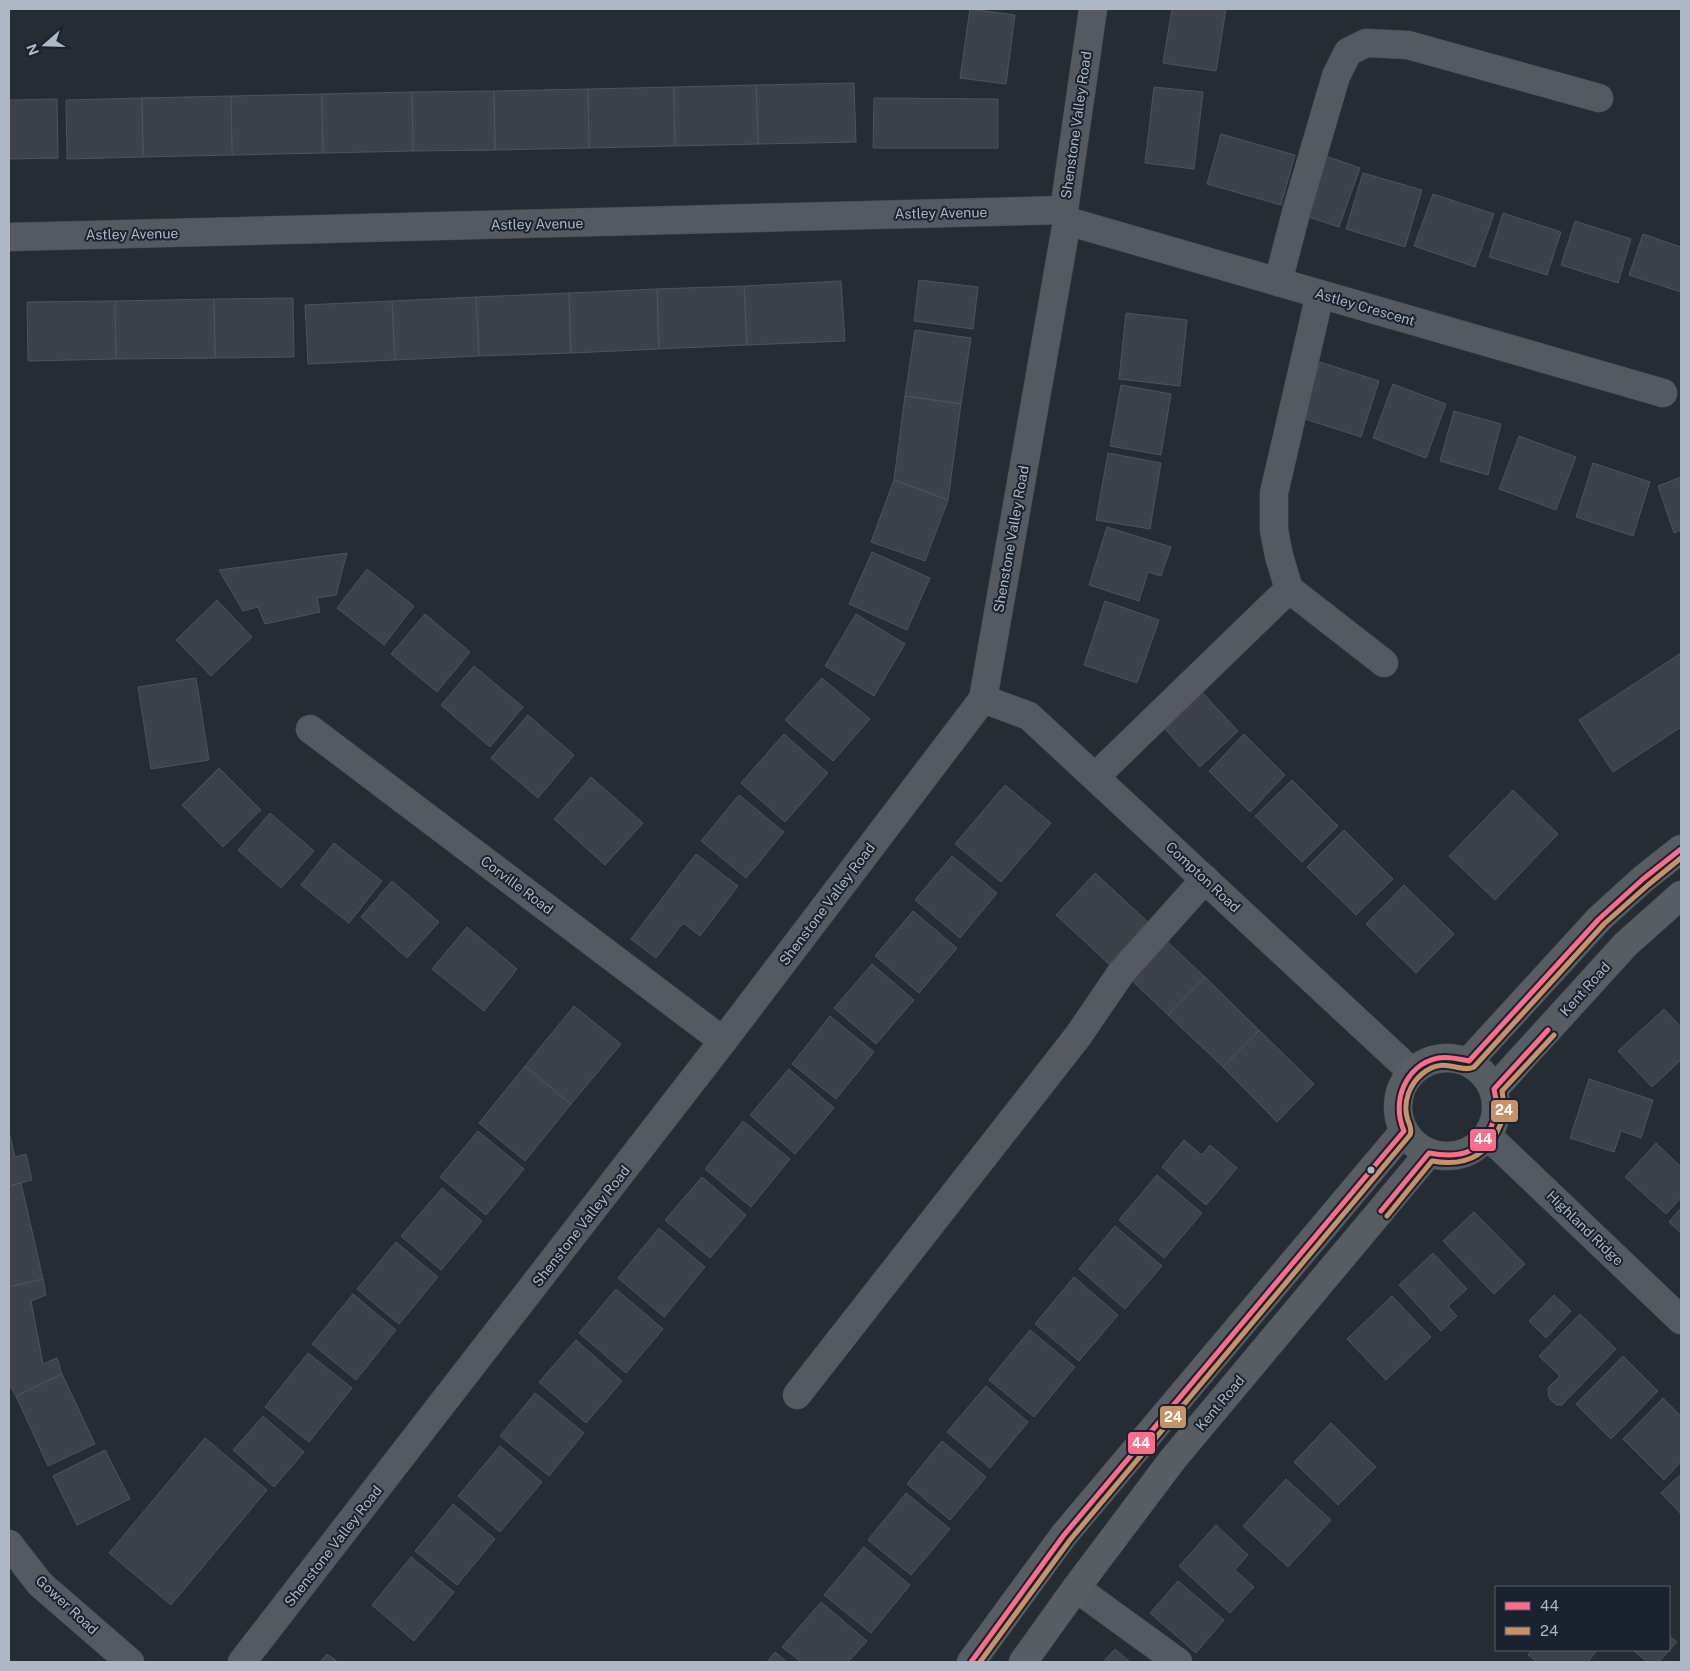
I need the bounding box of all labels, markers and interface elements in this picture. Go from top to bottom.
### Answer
north arrow [20,20,70,70]
text: N [23,42,42,57]
street label: Shenstone Valley Road [1058,50,1094,200]
street label: Astley Avenue [894,204,988,222]
street label: Astley Avenue [490,215,584,233]
street label: Astley Avenue [85,225,179,243]
street label: Astley Crescent [1313,285,1417,329]
street label: Shenstone Valley Road [990,464,1032,614]
street label: Compton Road [1163,839,1243,915]
street label: Shenstone Valley Road [776,840,878,968]
street label: Corville Road [478,853,556,917]
street label: Kent Road [1557,959,1613,1019]
line badge: 24 [1490,1099,1519,1123]
text: 24 [1495,1102,1513,1118]
line badge: 44 [1469,1128,1497,1152]
text: 44 [1474,1131,1492,1147]
street label: Shenstone Valley Road [529,1162,633,1290]
unlabelled marker [1366,1165,1376,1175]
street label: Highland Ridge [1543,1187,1627,1269]
street label: Kent Road [1192,1372,1248,1434]
line badge: 24 [1159,1405,1187,1429]
text: 24 [1164,1409,1182,1425]
line badge: 44 [1127,1431,1156,1455]
text: 44 [1132,1435,1150,1451]
street label: Shenstone Valley Road [281,1482,385,1610]
street label: Gower Road [33,1572,101,1638]
legend [1495,1586,1670,1651]
text: 44 [1540,1597,1559,1614]
text: 24 [1540,1622,1558,1639]

